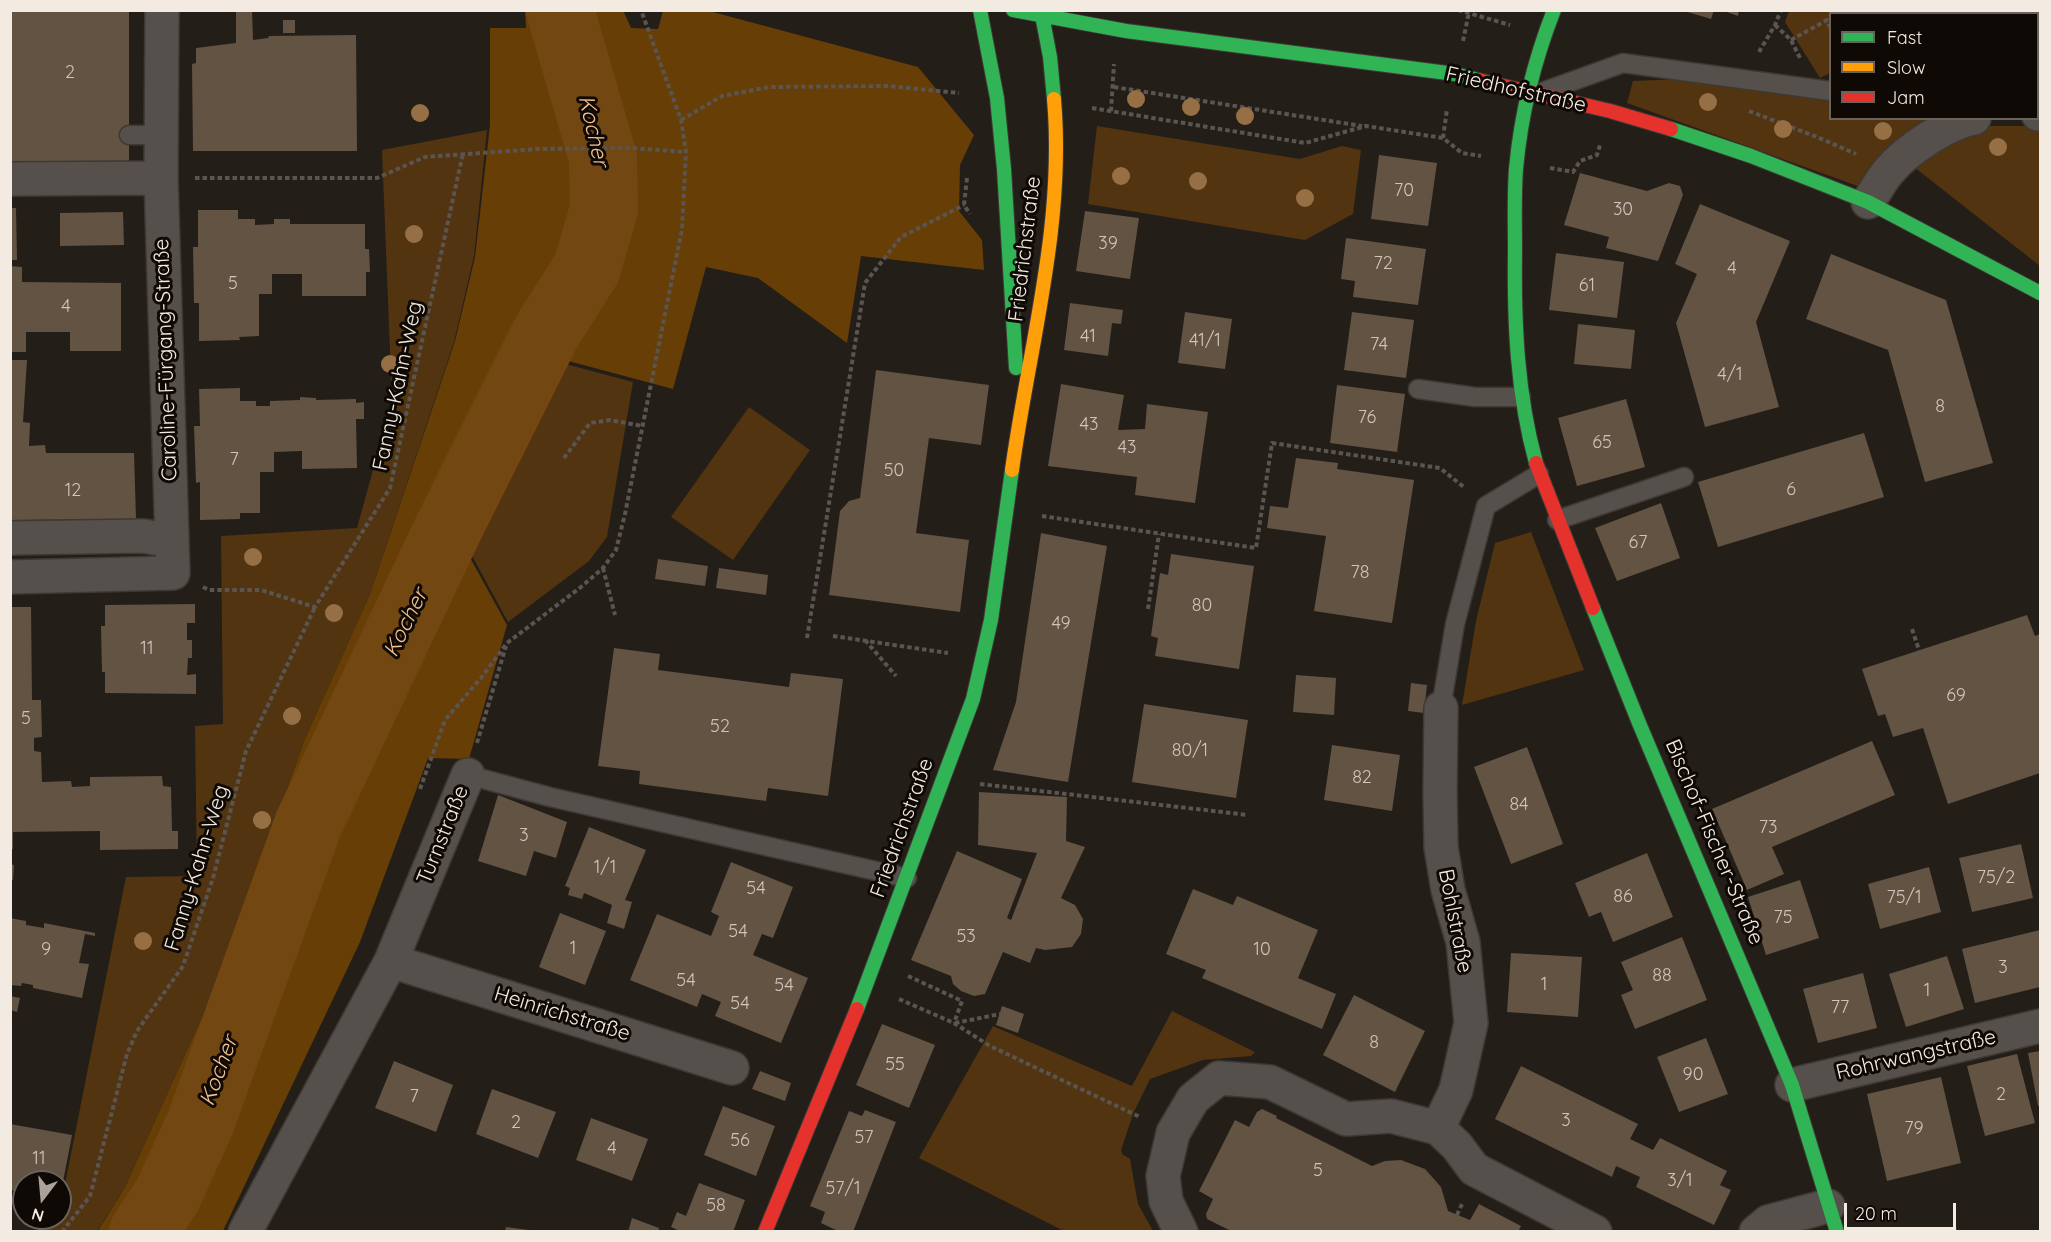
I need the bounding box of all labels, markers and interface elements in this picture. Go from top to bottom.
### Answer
legend [1829,12,2039,120]
text: Fast [1887,26,1922,49]
text: Slow [1887,56,1925,79]
house number: 2 [65,62,75,84]
street label: Friedhofstraße [1443,62,1589,118]
text: Jam [1887,86,1925,109]
water label: Kocher [572,93,614,169]
street label: Friedrichstraße [1004,175,1046,323]
house number: 70 [1394,180,1414,202]
house number: 30 [1613,199,1633,221]
house number: 39 [1098,233,1118,255]
street label: Caroline-Fürgang-Straße [149,238,183,482]
house number: 72 [1373,253,1393,275]
house number: 4 [1727,258,1737,280]
house number: 5 [228,273,238,295]
house number: 61 [1579,275,1595,297]
house number: 4 [61,296,71,318]
street label: Fanny-Kahn-Weg [368,299,428,473]
house number: 41 [1080,326,1096,348]
house number: 41/1 [1189,330,1221,352]
house number: 74 [1370,334,1388,356]
house number: 4/1 [1717,364,1743,386]
house number: 8 [1935,396,1945,418]
house number: 76 [1358,407,1376,429]
house number: 43 [1080,414,1098,436]
house number: 65 [1592,432,1612,454]
house number: 43 [1118,437,1136,459]
house number: 7 [229,449,239,471]
house number: 50 [884,460,904,482]
house number: 6 [1786,479,1796,501]
house number: 12 [65,480,81,502]
house number: 67 [1629,532,1647,554]
house number: 78 [1351,562,1369,584]
water label: Kocher [378,585,434,661]
house number: 80 [1192,595,1212,617]
house number: 49 [1051,613,1071,635]
house number: 11 [140,638,154,660]
house number: 69 [1946,685,1966,707]
house number: 5 [21,708,31,730]
house number: 52 [710,716,730,738]
street label: Bischof-Fischer-Straße [1659,736,1769,948]
house number: 80/1 [1172,740,1208,762]
street label: Friedrichstraße [865,755,939,901]
house number: 82 [1352,767,1372,789]
street label: Fanny-Kahn-Weg [160,782,234,954]
street label: Turnstraße [412,782,474,888]
house number: 84 [1509,794,1529,816]
house number: 73 [1759,817,1777,839]
house number: 3 [519,825,529,847]
house number: 1/1 [594,857,616,879]
street label: Bohlstraße [1433,867,1477,975]
house number: 75/2 [1977,867,2015,889]
house number: 54 [746,878,766,900]
house number: 86 [1613,886,1633,908]
house number: 75/1 [1886,887,1922,909]
house number: 75 [1773,907,1793,929]
house number: 54 [728,921,748,943]
house number: 53 [956,926,976,948]
house number: 1 [570,938,576,960]
house number: 9 [41,939,51,961]
house number: 10 [1253,939,1271,961]
house number: 3 [1998,957,2008,979]
house number: 88 [1652,965,1672,987]
house number: 54 [676,970,696,992]
house number: 1 [1541,974,1547,996]
house number: 54 [774,975,794,997]
house number: 1 [1924,980,1930,1002]
street label: Heinrichstraße [491,981,633,1047]
house number: 54 [730,993,750,1015]
house number: 77 [1831,997,1849,1019]
street label: Rohrwangstraße [1834,1024,1998,1086]
water label: Kocher [194,1032,244,1110]
house number: 8 [1369,1032,1379,1054]
house number: 55 [885,1054,905,1076]
house number: 90 [1683,1064,1703,1086]
house number: 2 [1996,1084,2006,1106]
house number: 7 [409,1086,419,1108]
house number: 3 [1561,1110,1571,1132]
house number: 2 [511,1112,521,1134]
house number: 79 [1904,1118,1924,1140]
house number: 57 [854,1127,874,1149]
house number: 56 [730,1130,750,1152]
house number: 4 [607,1138,617,1160]
house number: 11 [32,1148,46,1170]
house number: 5 [1313,1160,1323,1182]
north arrow [12,1170,72,1230]
house number: 3/1 [1667,1170,1693,1192]
house number: 57/1 [825,1178,861,1200]
scale bar [1847,1191,1960,1229]
house number: 58 [706,1195,726,1217]
text: 20 m [1855,1202,1897,1225]
text: N [29,1204,46,1227]

